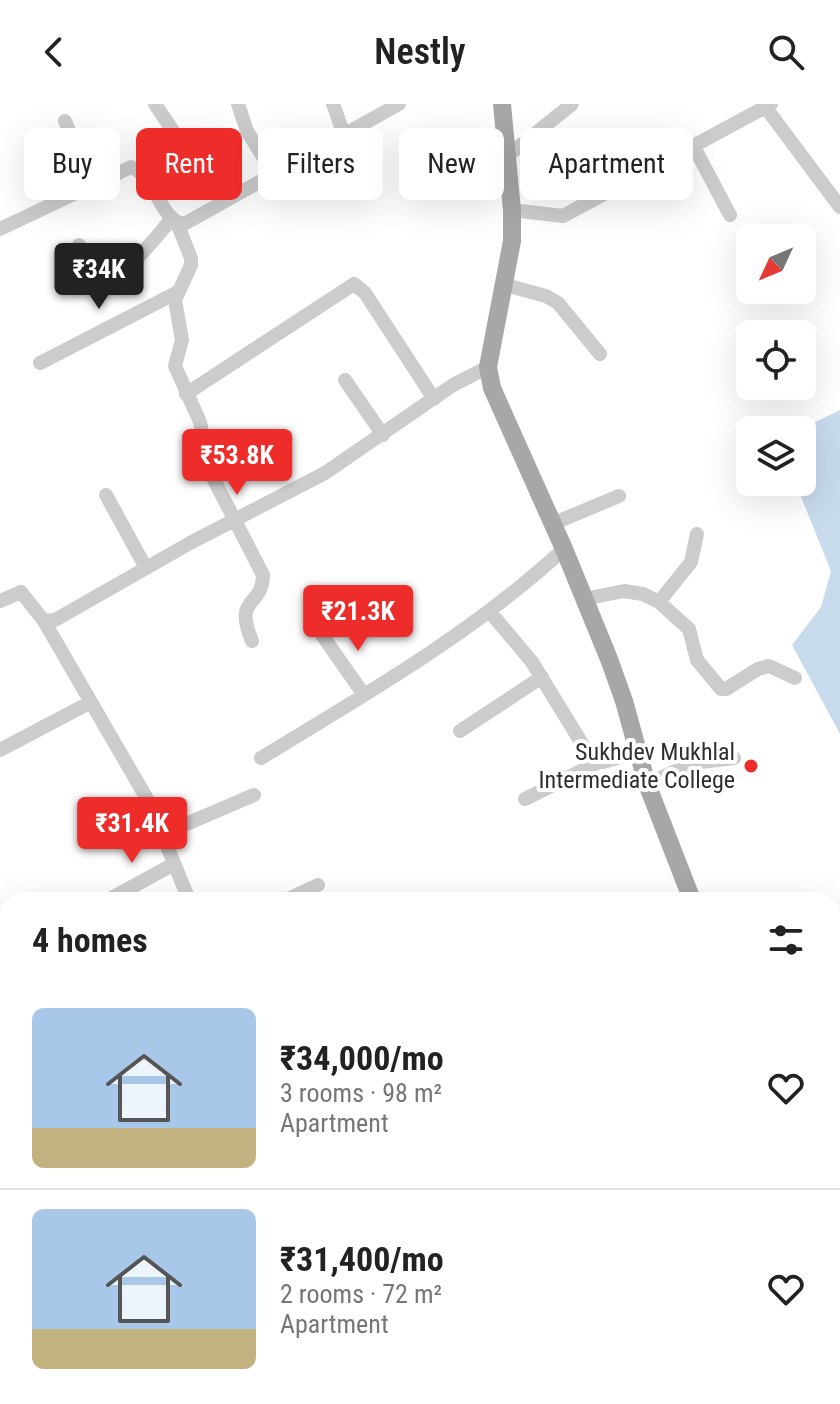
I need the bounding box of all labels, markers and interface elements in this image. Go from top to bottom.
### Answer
icon: back [32,30,76,74]
icon: search [764,30,808,74]
text: Nestly [374,31,466,73]
chip: Buy [24,128,120,200]
chip: Rent [136,128,242,200]
chip: Filters [258,128,383,200]
chip: New [399,128,504,200]
chip: Apartment [520,128,693,200]
north arrow [736,224,816,304]
map controls [736,224,816,496]
pin: ₹34K [52,243,146,311]
text: ₹34K [73,254,125,284]
button: locate [736,320,816,400]
button: layers [736,416,816,496]
pin: ₹53.8K [172,429,302,497]
text: ₹53.8K [200,440,274,470]
pin: ₹21.3K [293,585,423,653]
text: ₹21.3K [321,596,395,626]
place label: Sukhdev Mukhlal Intermediate College [539,738,735,794]
marker: Sukhdev Mukhlal Intermediate College [742,757,760,775]
pin: ₹31.4K [67,797,197,865]
text: ₹31.4K [95,808,169,838]
icon: filters [764,918,808,962]
text: 4 homes [32,920,148,960]
text: ₹34,000/mo [280,1038,444,1078]
icon: home [96,1040,192,1136]
icon: heart [764,1066,808,1110]
text: 3 rooms · 98 m² [280,1078,442,1108]
text: Apartment [280,1108,389,1138]
text: ₹31,400/mo [280,1239,444,1279]
icon: home [96,1241,192,1337]
icon: heart [764,1267,808,1311]
text: 2 rooms · 72 m² [280,1279,442,1309]
text: Apartment [280,1309,389,1339]

